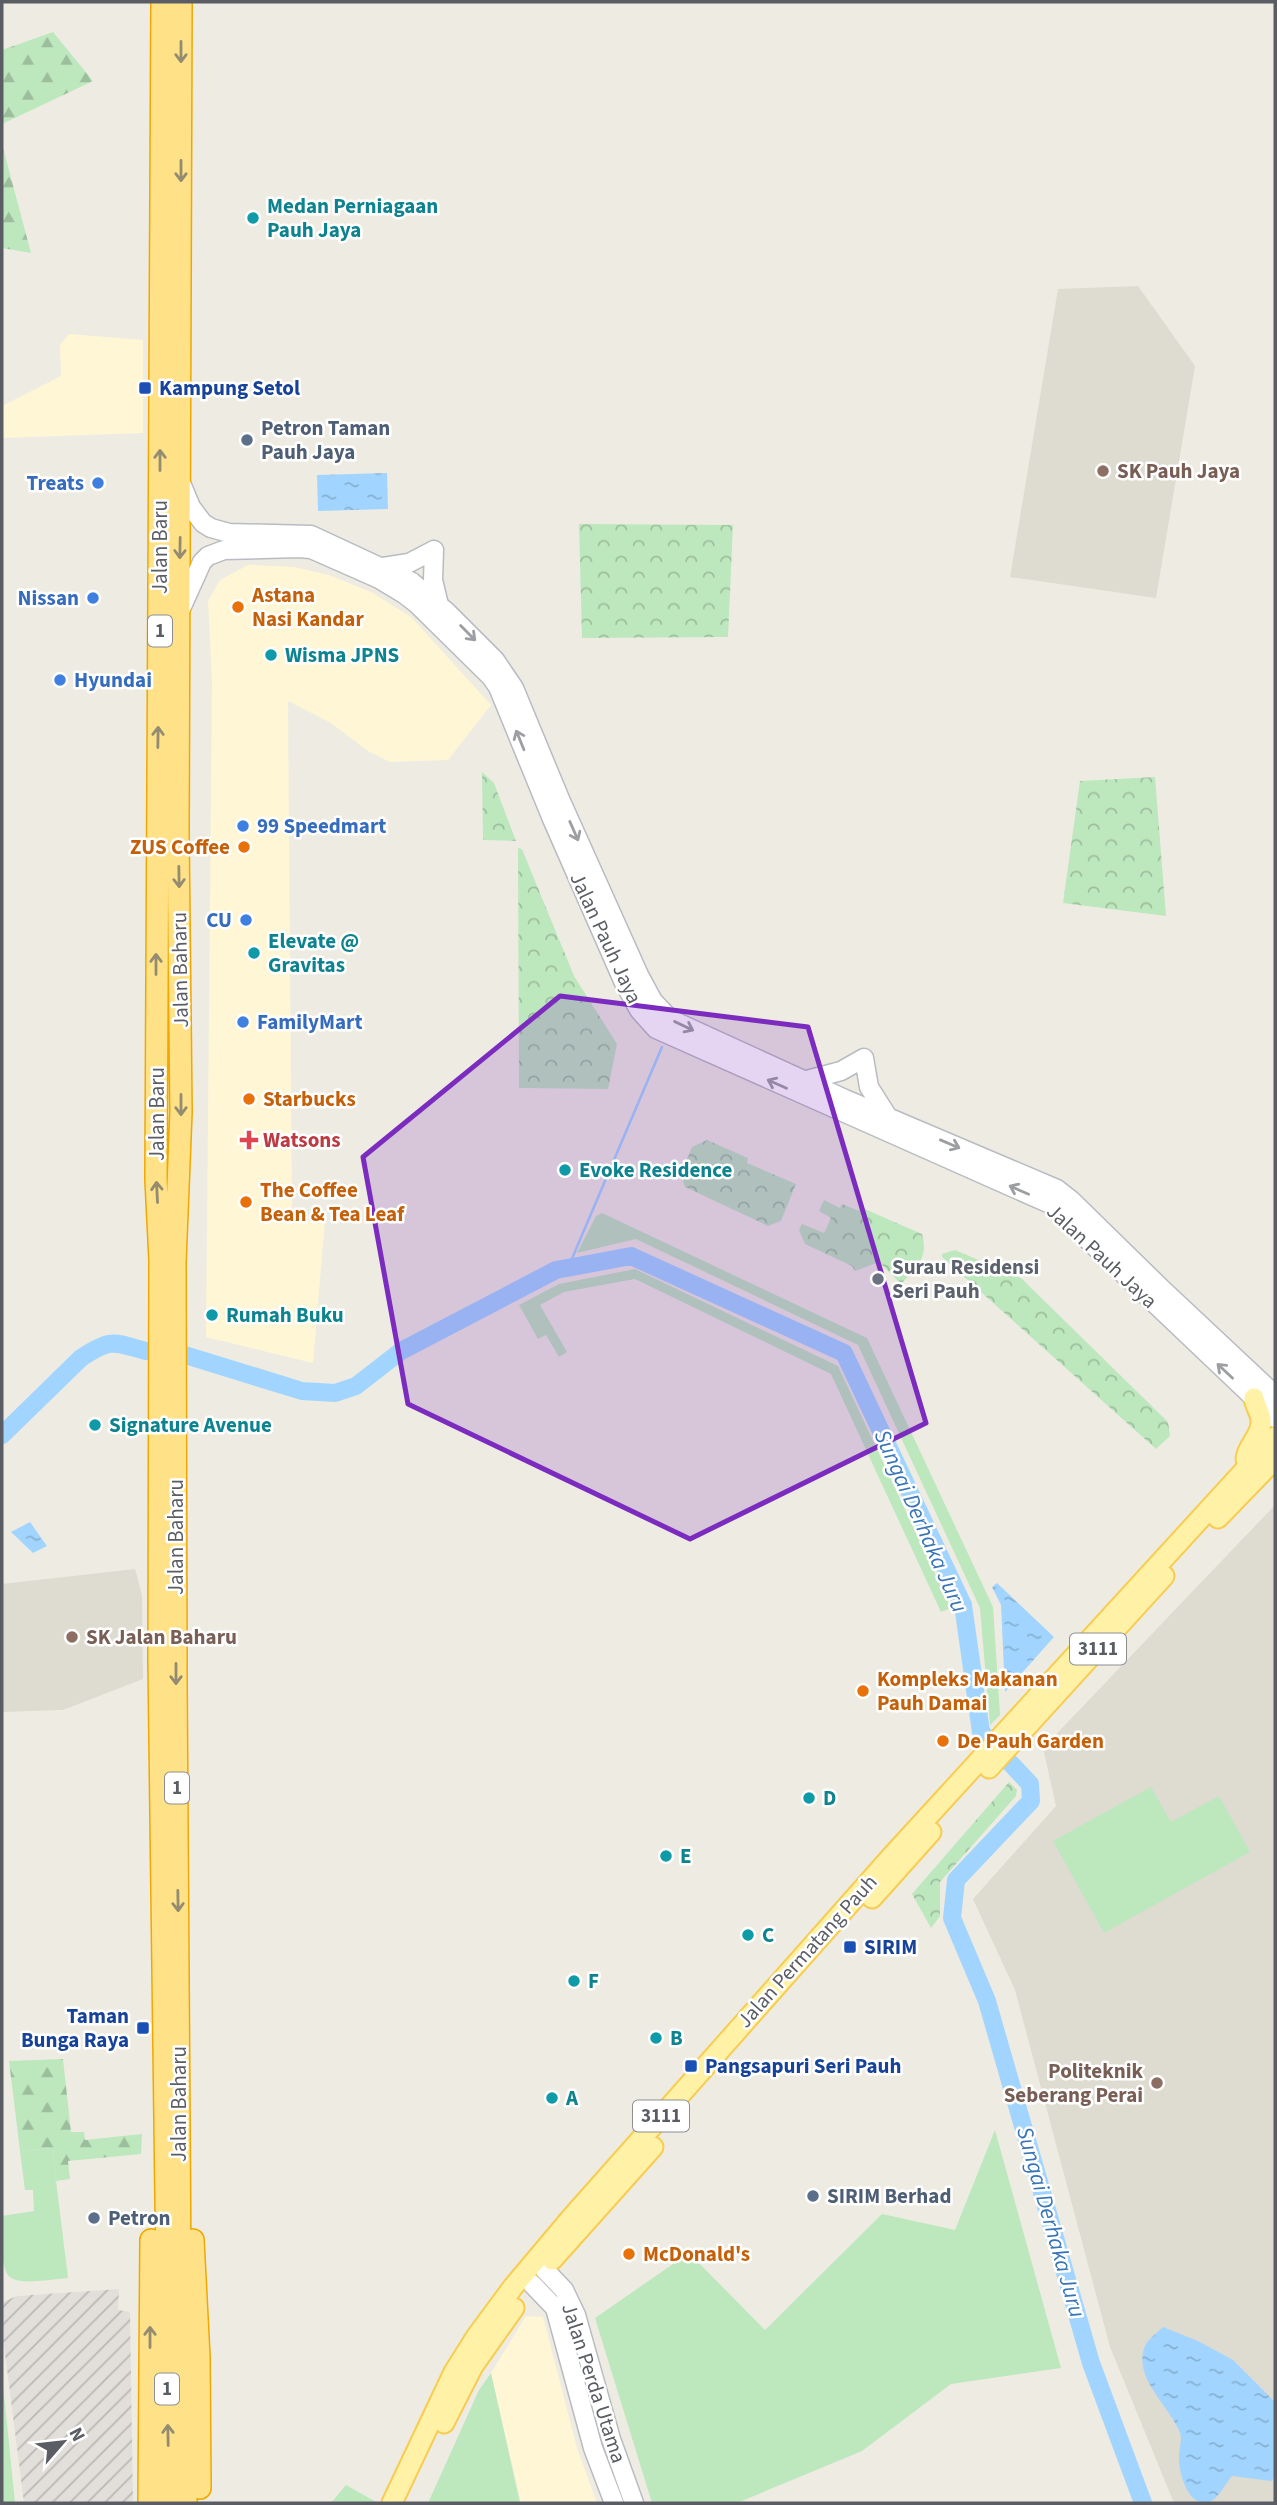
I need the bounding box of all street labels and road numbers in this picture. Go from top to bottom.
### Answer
street label: Jalan Baru [145,500,175,594]
road number: 1 [148,616,172,646]
street label: Jalan Pauh Jaya [563,868,649,1008]
street label: Jalan Baharu [164,912,196,1028]
street label: Jalan Baru [142,1067,172,1161]
street label: Jalan Pauh Jaya [1040,1197,1164,1315]
street label: Jalan Baharu [161,1479,191,1595]
road number: 3111 [1070,1634,1126,1665]
road number: 1 [165,1772,189,1803]
street label: Jalan Permatang Pauh [730,1868,884,2034]
street label: Jalan Baharu [164,2046,194,2162]
road number: 3111 [633,2100,689,2132]
street label: Jalan Perda Utama [554,2299,634,2467]
road number: 1 [155,2374,179,2404]

